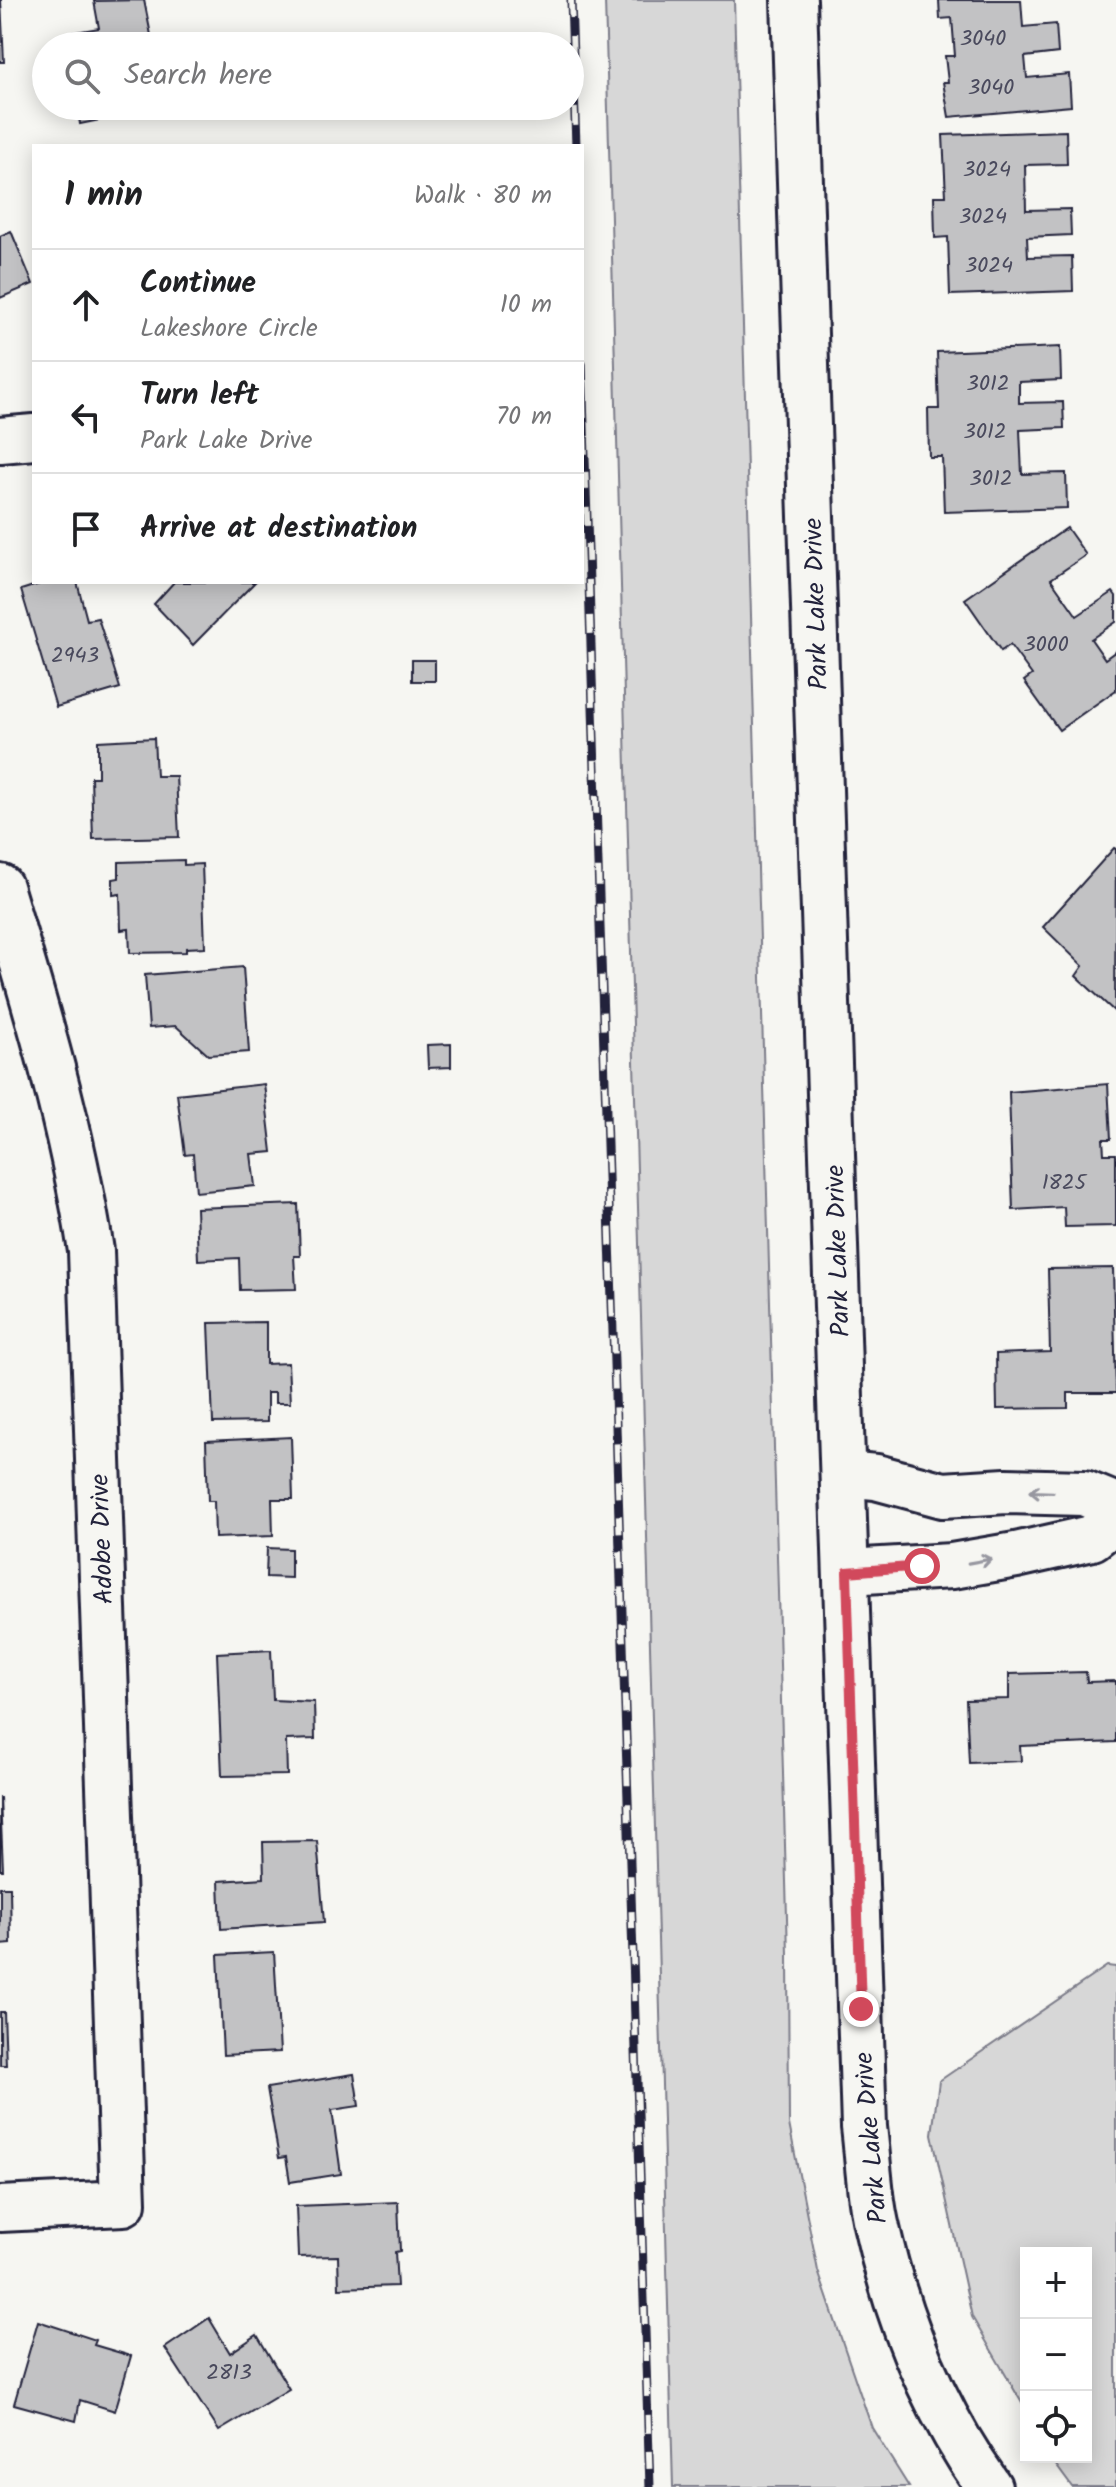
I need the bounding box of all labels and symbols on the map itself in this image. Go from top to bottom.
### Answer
house number: 3040 [960,22,1006,57]
house number: 3040 [968,71,1014,106]
house number: 3024 [963,153,1011,188]
house number: 3024 [959,200,1007,235]
house number: 3024 [965,249,1013,284]
house number: 3012 [966,367,1010,402]
house number: 3012 [963,415,1007,450]
house number: 3012 [969,462,1013,497]
street label: Park Lake Drive [793,517,841,691]
house number: 3000 [1023,628,1069,663]
house number: 2943 [51,639,99,674]
street label: Park Lake Drive [815,1164,863,1338]
house number: 1825 [1042,1166,1088,1201]
street label: Adobe Drive [80,1473,126,1605]
one-way arrow [1028,1484,1055,1500]
route start [904,1548,940,1584]
one-way arrow [967,1553,993,1568]
route end [843,1991,879,2027]
street label: Park Lake Drive [844,2050,900,2226]
house number: 2813 [206,2356,252,2391]

